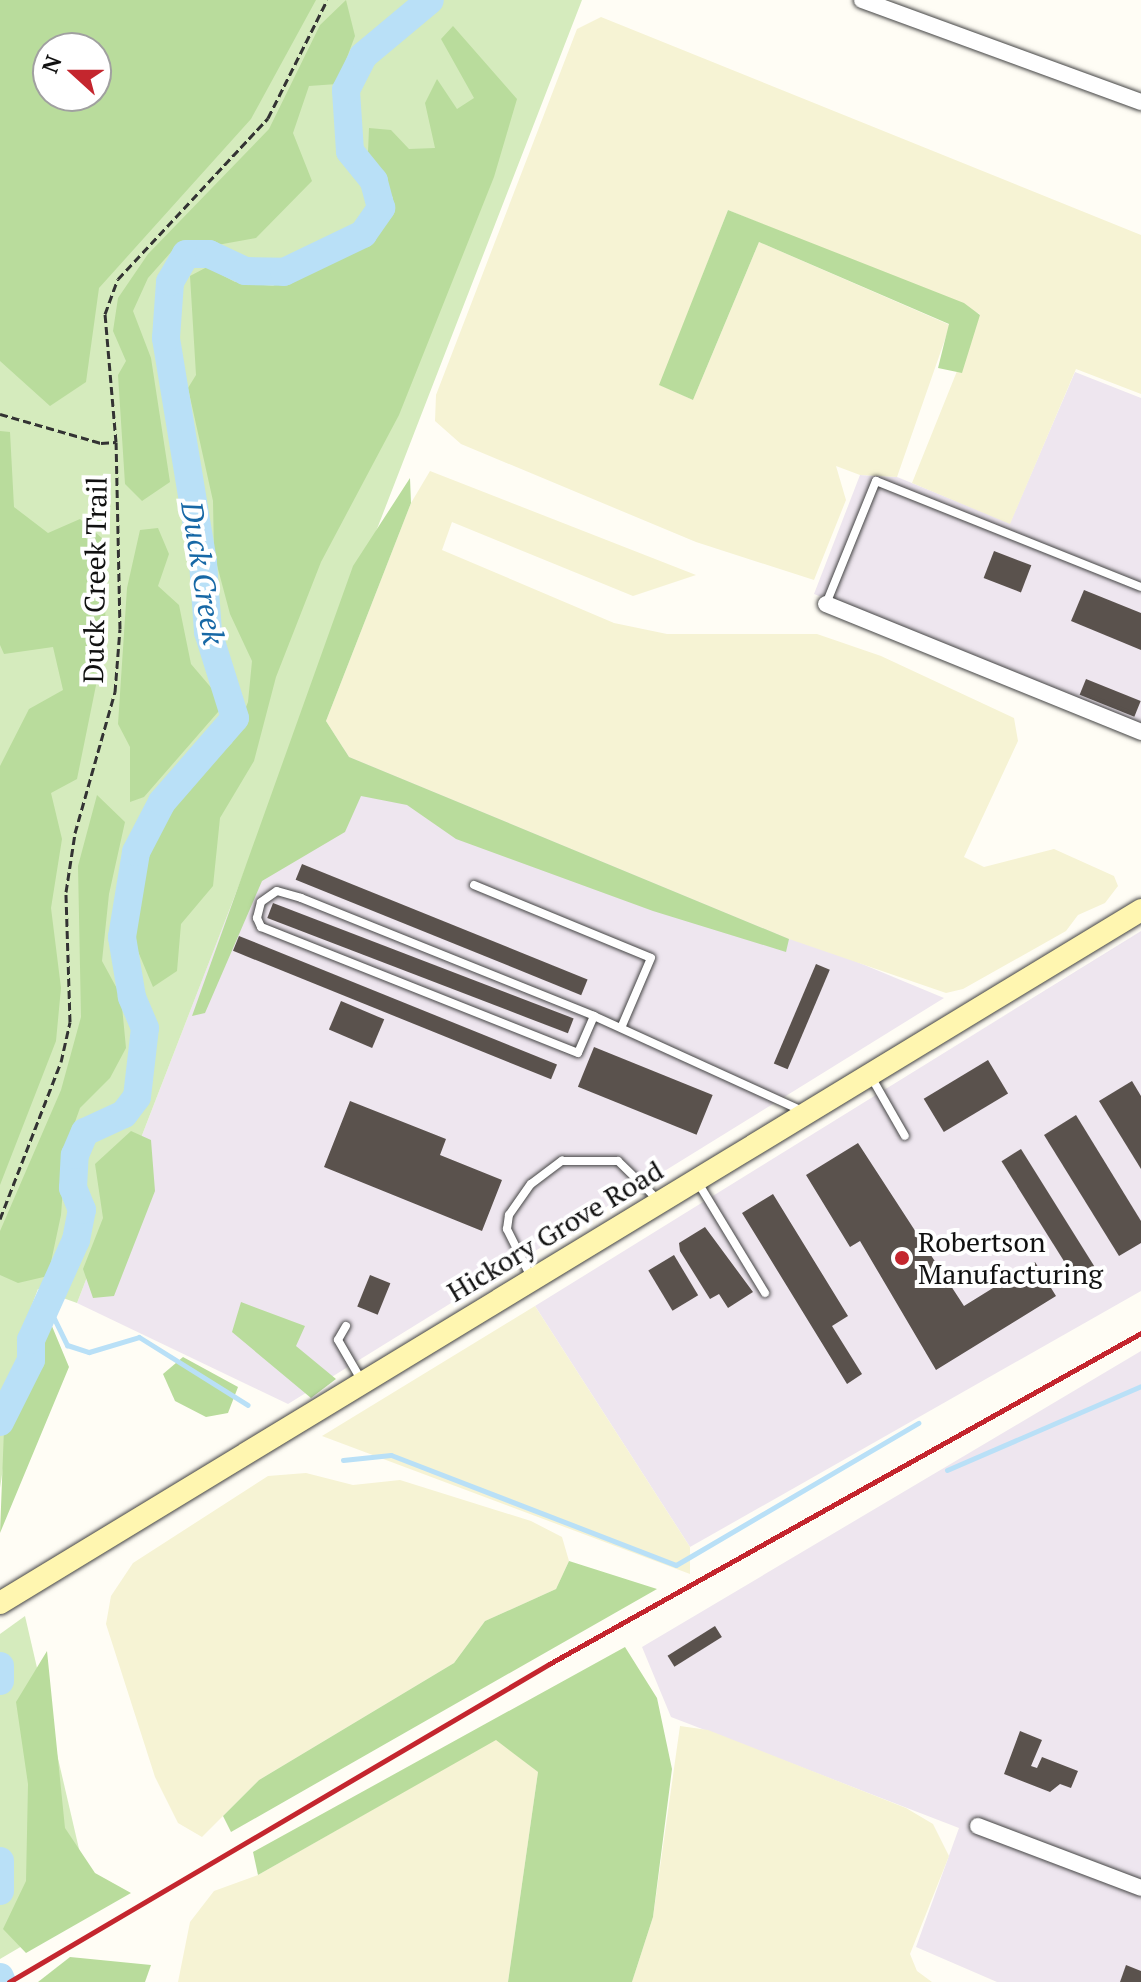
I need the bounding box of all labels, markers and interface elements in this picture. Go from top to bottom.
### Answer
north arrow [32,32,112,112]
text: N [34,51,68,77]
street label: Duck Creek Trail [76,476,114,684]
water label: Duck Creek [174,499,232,647]
street label: Hickory Grove Road [441,1153,669,1309]
place label: Robertson Manufacturing [918,1225,1103,1291]
marker: Robertson Manufacturing [893,1249,911,1267]

